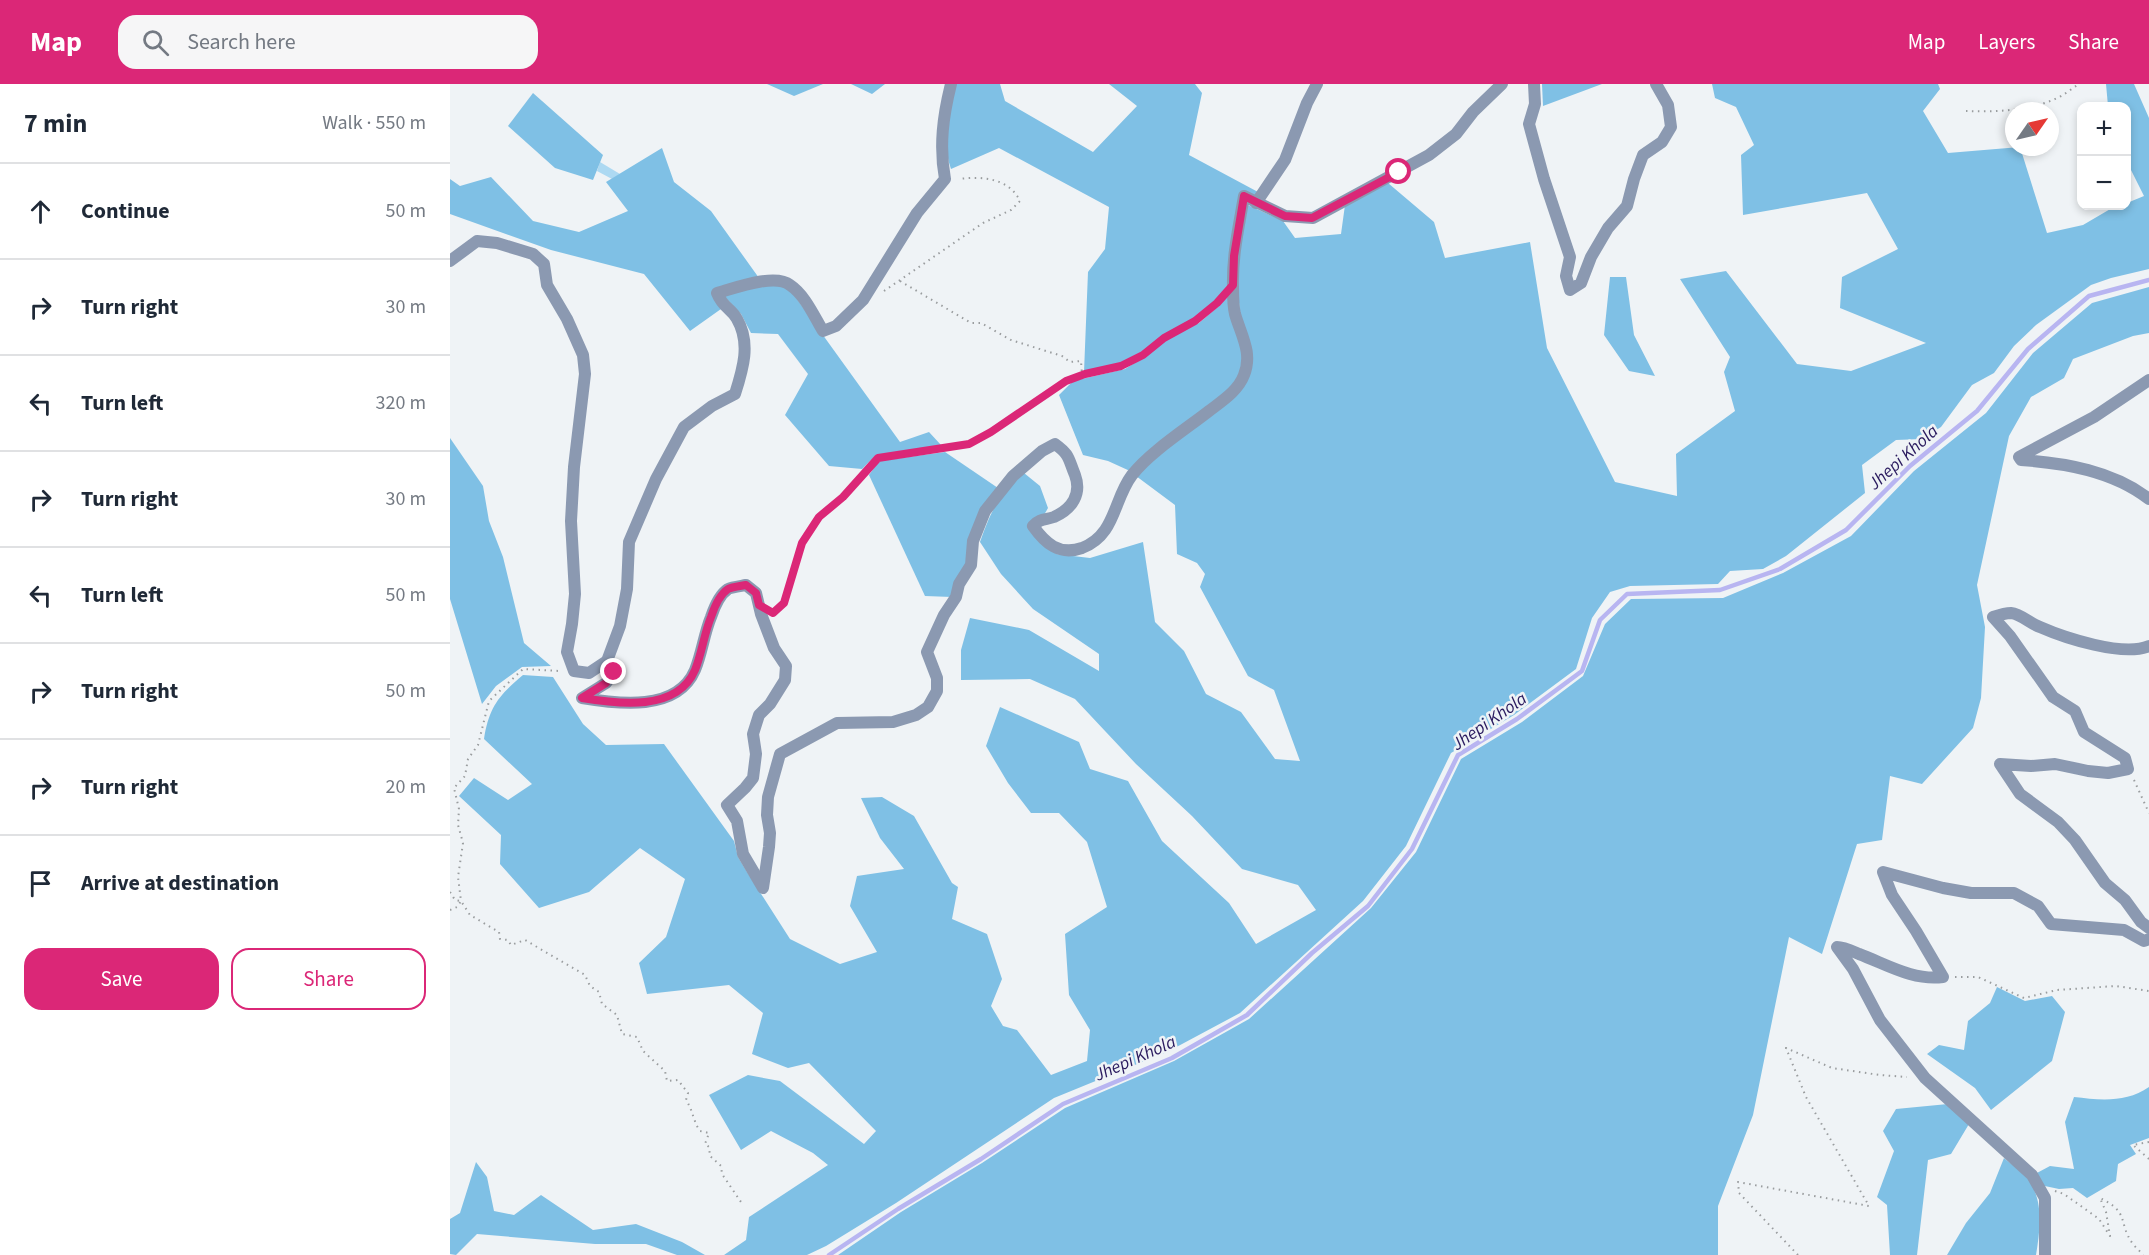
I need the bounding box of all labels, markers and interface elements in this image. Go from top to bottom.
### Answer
search box [118,15,538,69]
text: Map [30,22,82,62]
icon: search [139,26,172,59]
text: Search here [187,26,296,58]
text: Map [1908,27,1945,57]
text: Layers [1978,27,2035,57]
text: Share [2068,27,2119,57]
north arrow [2005,102,2059,156]
map controls [2077,102,2131,210]
button: + [2077,102,2131,156]
text: 7 min [24,105,87,142]
text: Walk · 550 m [322,109,426,137]
button: − [2077,156,2131,210]
route start [1385,158,1411,184]
icon: ahead [24,195,57,228]
text: Continue [81,195,170,227]
text: 50 m [386,197,426,225]
icon: right [24,291,57,324]
text: Turn right [81,291,178,323]
text: 30 m [386,293,426,321]
icon: left [24,387,57,420]
text: Turn left [81,387,163,419]
text: 320 m [376,389,426,417]
water label: Jhepi Khola [1862,419,1944,496]
icon: right [24,483,57,516]
text: Turn right [81,483,178,515]
text: 30 m [386,485,426,513]
icon: left [24,579,57,612]
text: Turn left [81,579,163,611]
text: 50 m [386,581,426,609]
route end [600,658,626,684]
icon: right [24,675,57,708]
text: Turn right [81,675,178,707]
text: 50 m [386,677,426,705]
water label: Jhepi Khola [1446,686,1532,757]
icon: right [24,771,57,804]
text: Turn right [81,771,178,803]
text: 20 m [386,773,426,801]
icon: arrive [24,867,57,900]
text: Arrive at destination [81,867,279,899]
button: Save [24,948,219,1010]
button: Share [231,948,426,1010]
water label: Jhepi Khola [1090,1029,1180,1088]

